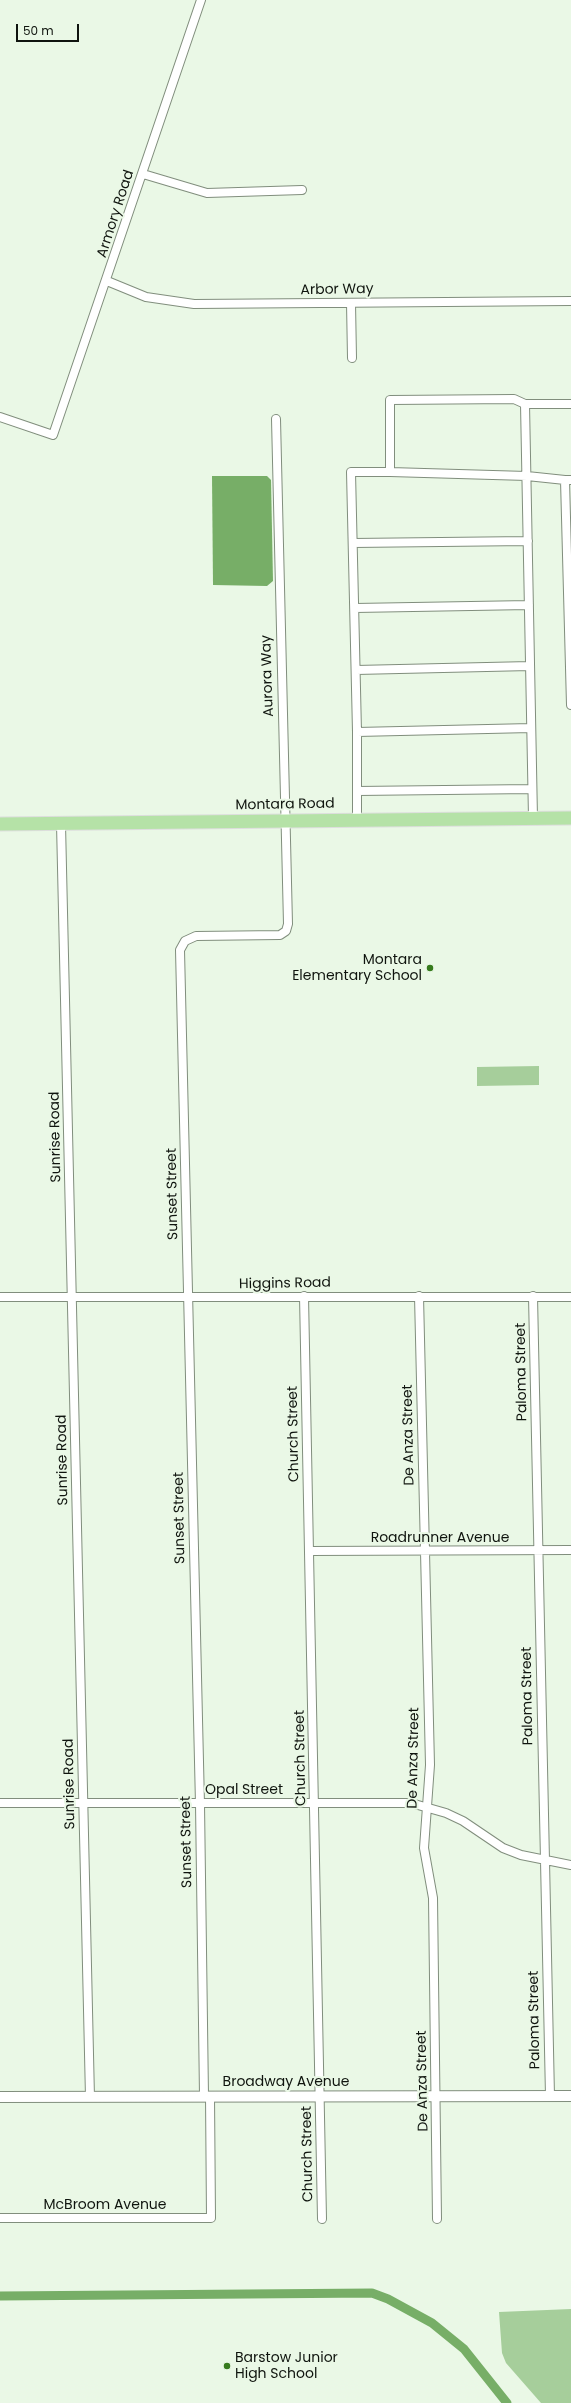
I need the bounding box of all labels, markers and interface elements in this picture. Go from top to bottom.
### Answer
scale bar [18,16,81,42]
text: 50 m [23,22,54,39]
street label: Armory Road [94,168,138,260]
street label: Arbor Way [300,281,374,299]
street label: Aurora Way [258,635,278,717]
street label: Montara Road [235,796,335,814]
place label: Montara Elementary School [292,952,422,984]
marker: Montara Elementary School [425,963,435,973]
street label: Sunrise Road [47,1091,65,1183]
street label: Sunset Street [164,1148,182,1240]
street label: Higgins Road [239,1275,331,1293]
street label: Paloma Street [513,1323,531,1421]
street label: De Anza Street [400,1384,418,1486]
street label: Church Street [285,1386,303,1482]
street label: Sunrise Road [54,1414,72,1506]
street label: Sunset Street [171,1472,189,1564]
street label: Roadrunner Avenue [371,1530,509,1546]
street label: Paloma Street [519,1647,537,1745]
street label: De Anza Street [405,1707,423,1809]
street label: Church Street [292,1710,310,1806]
street label: Sunrise Road [61,1738,79,1830]
street label: Opal Street [205,1782,283,1798]
street label: Sunset Street [178,1796,196,1888]
street label: Paloma Street [526,1971,544,2069]
street label: De Anza Street [414,2030,432,2132]
street label: Broadway Avenue [223,2074,349,2090]
street label: Church Street [299,2106,317,2202]
street label: McBroom Avenue [43,2197,167,2213]
place label: Barstow Junior High School [235,2350,338,2382]
marker: Barstow Junior High School [222,2361,232,2371]

